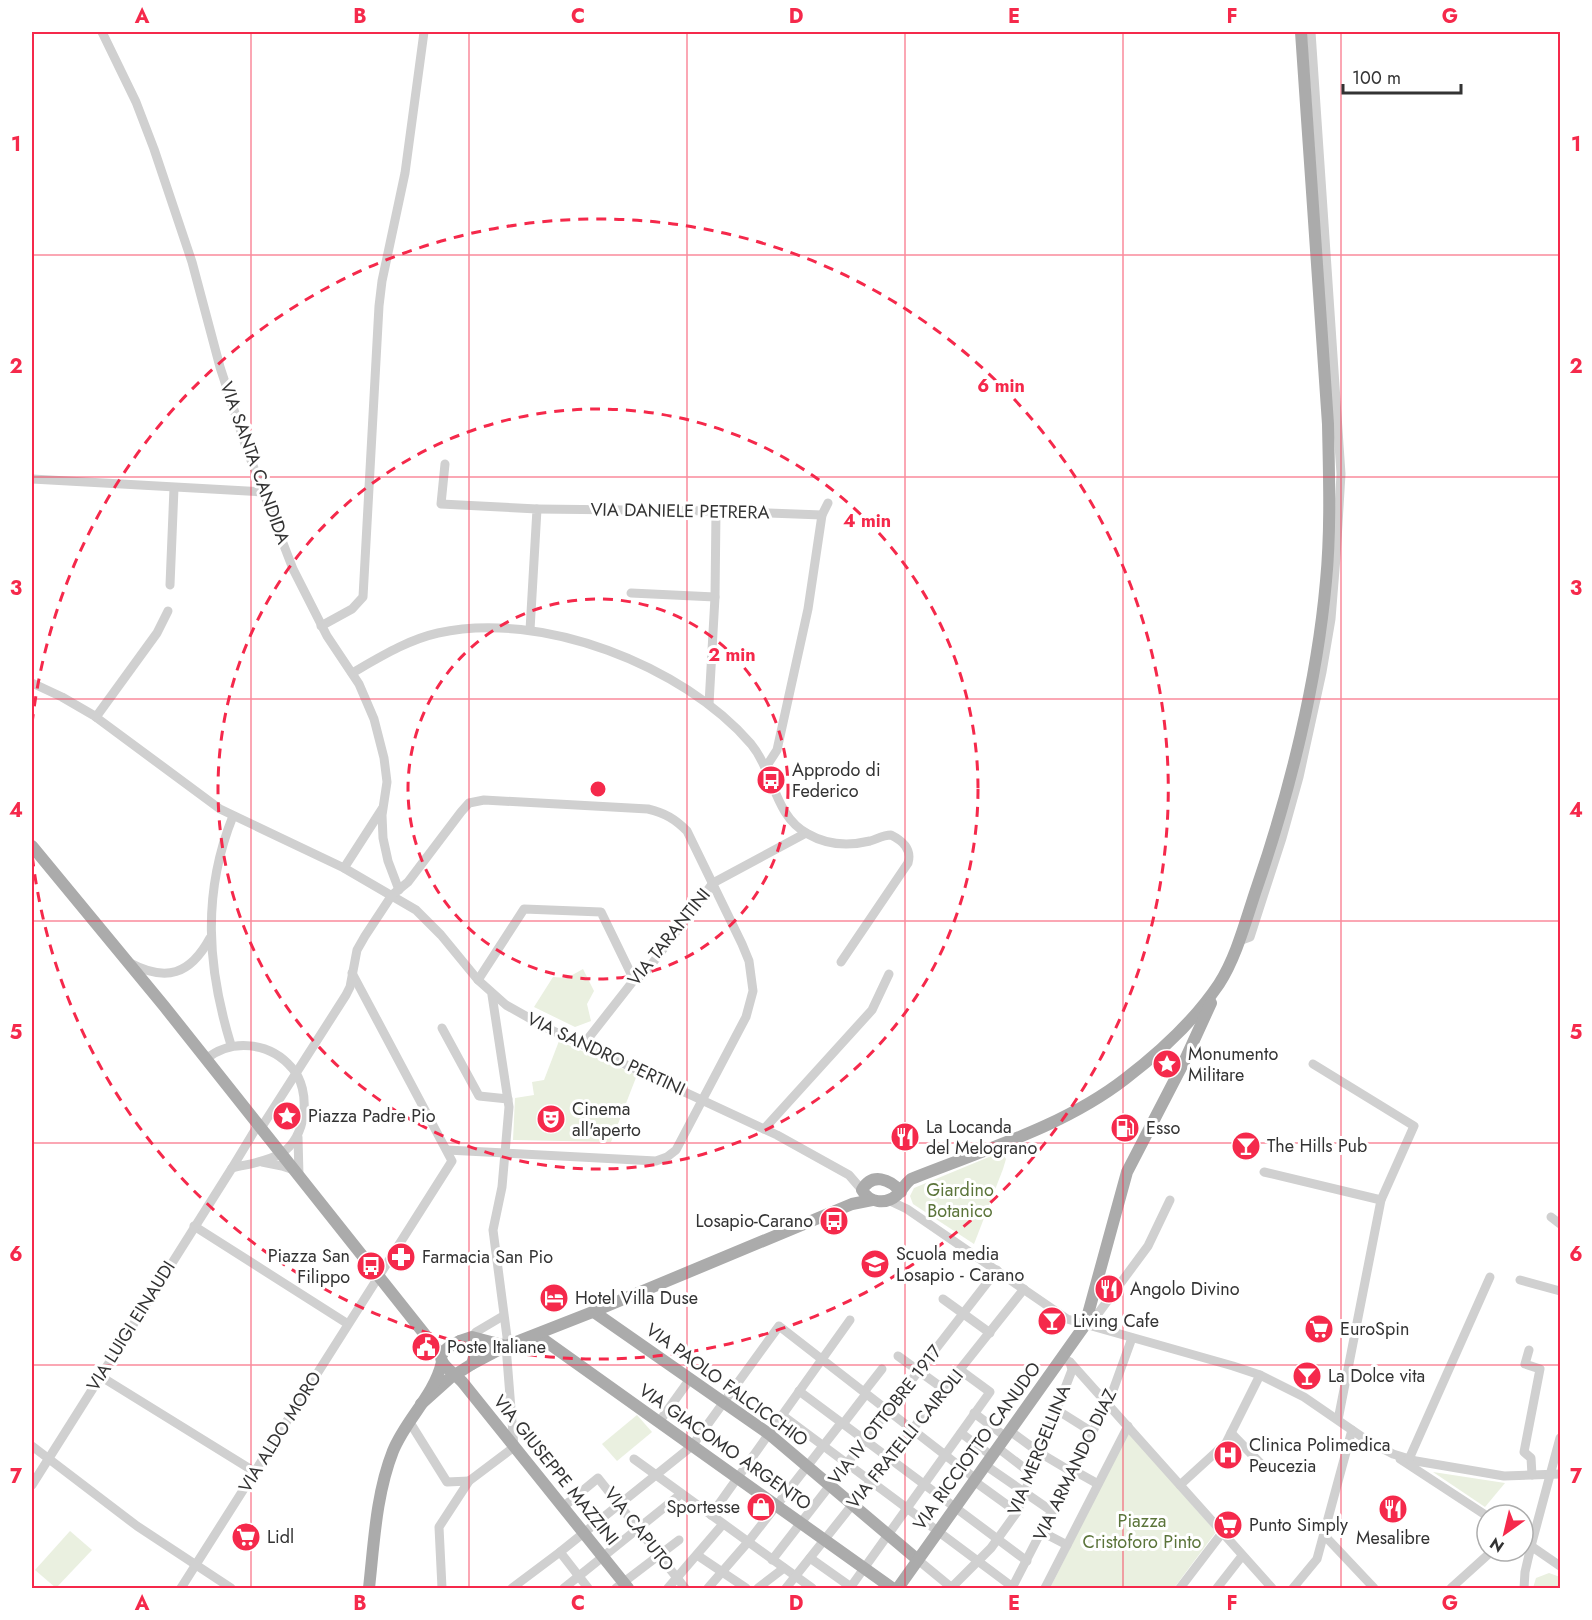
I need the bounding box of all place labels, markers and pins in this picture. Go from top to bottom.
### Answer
place label: Approdo di Federico [792,757,881,804]
bus stop icon: Approdo di Federico [755,764,787,796]
centre of rings [588,779,608,799]
place label: Monumento Militare [1188,1041,1278,1088]
place icon: Monumento Militare [1151,1048,1183,1080]
place label: Cinema all'aperto [572,1096,641,1143]
place icon: Piazza Padre Pio [271,1100,303,1132]
place label: Piazza Padre Pio [308,1103,436,1129]
theatre icon: Cinema all'aperto [535,1103,567,1135]
fuel station icon: Esso [1109,1112,1141,1144]
place label: La Locanda del Melograno [926,1114,1037,1161]
place label: Esso [1146,1115,1180,1141]
restaurant icon: La Locanda del Melograno [889,1121,921,1153]
bar icon: The Hills Pub [1230,1130,1262,1162]
place label: The Hills Pub [1267,1133,1367,1159]
bus stop icon: Losapio-Carano [818,1205,850,1237]
place label: Losapio-Carano [696,1208,813,1234]
pharmacy icon: Farmacia San Pio [385,1241,417,1273]
place label: Scuola media Losapio - Carano [896,1241,1024,1288]
place label: Piazza San Filippo [268,1243,350,1290]
place label: Farmacia San Pio [422,1244,553,1270]
school or university icon: Scuola media Losapio - Carano [859,1248,891,1280]
bus stop icon: Piazza San Filippo [355,1250,387,1282]
restaurant icon: Angolo Divino [1093,1273,1125,1305]
place label: Angolo Divino [1130,1276,1240,1302]
hotel icon: Hotel Villa Duse [538,1282,570,1314]
place label: Hotel Villa Duse [575,1285,698,1311]
bar icon: Living Cafe [1036,1305,1068,1337]
place label: Living Cafe [1073,1308,1159,1334]
supermarket icon: EuroSpin [1303,1313,1335,1345]
place label: EuroSpin [1340,1316,1409,1342]
public building icon: Poste Italiane [410,1331,442,1363]
place label: Poste Italiane [447,1334,546,1360]
bar icon: La Dolce vita [1291,1360,1323,1392]
place label: La Dolce vita [1328,1363,1425,1389]
place label: Clinica Polimedica Peucezia [1249,1432,1390,1479]
hospital icon: Clinica Polimedica Peucezia [1212,1439,1244,1471]
shop icon: Sportesse [745,1491,777,1523]
restaurant icon: Mesalibre [1377,1493,1409,1525]
place label: Sportesse [667,1494,740,1520]
supermarket icon: Punto Simply [1212,1509,1244,1541]
place label: Punto Simply [1249,1512,1348,1538]
supermarket icon: Lidl [230,1521,262,1553]
place label: Lidl [267,1524,294,1550]
place label: Mesalibre [1356,1525,1430,1551]

